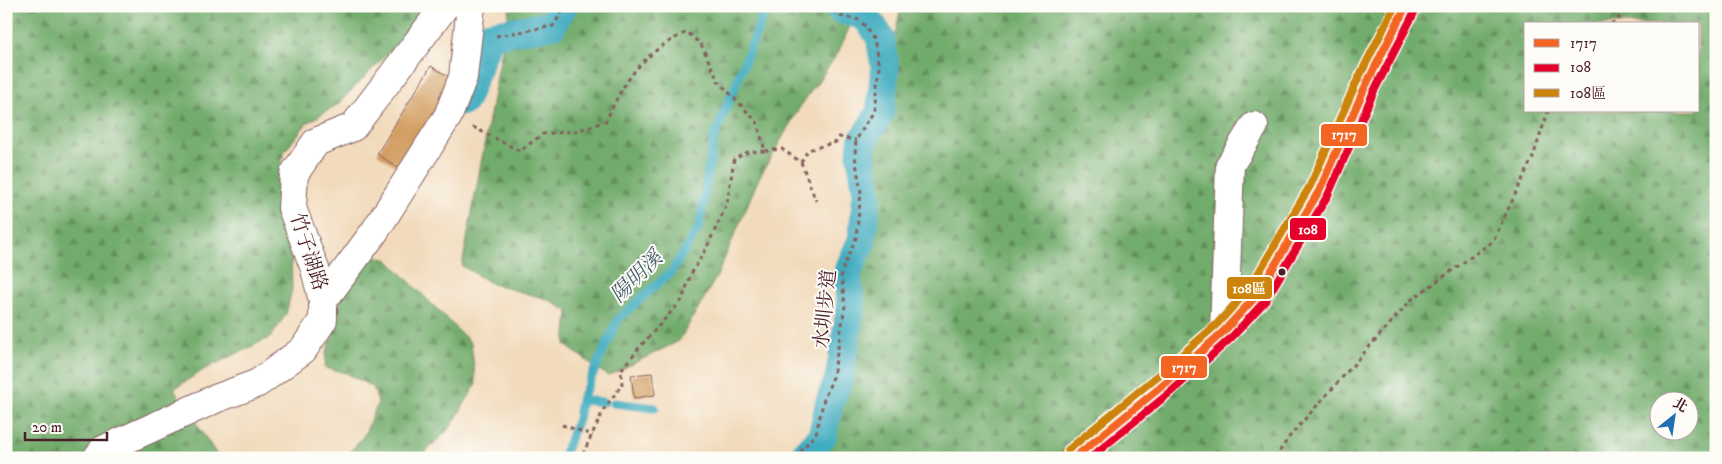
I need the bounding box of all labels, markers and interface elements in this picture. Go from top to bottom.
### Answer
legend [1524,22,1700,112]
text: 1717 [1570,34,1597,53]
text: 108 [1570,58,1591,77]
text: 108區 [1570,84,1606,103]
line badge: 1717 [1320,123,1368,147]
text: 1717 [1331,126,1357,144]
street label: 竹子湖路 [284,210,332,294]
line badge: 108 [1289,217,1327,241]
text: 108 [1298,221,1318,239]
water label: 陽明溪 [606,244,670,308]
unlabelled marker [1277,267,1287,277]
street label: 水圳步道 [809,268,843,350]
line badge: 108區 [1226,276,1273,300]
text: 108區 [1232,280,1266,298]
line badge: 1717 [1160,355,1208,379]
text: 1717 [1171,359,1197,377]
north arrow [1650,392,1700,442]
text: 北 [1669,394,1691,417]
scale bar [25,409,108,441]
text: 20 m [32,418,62,437]

